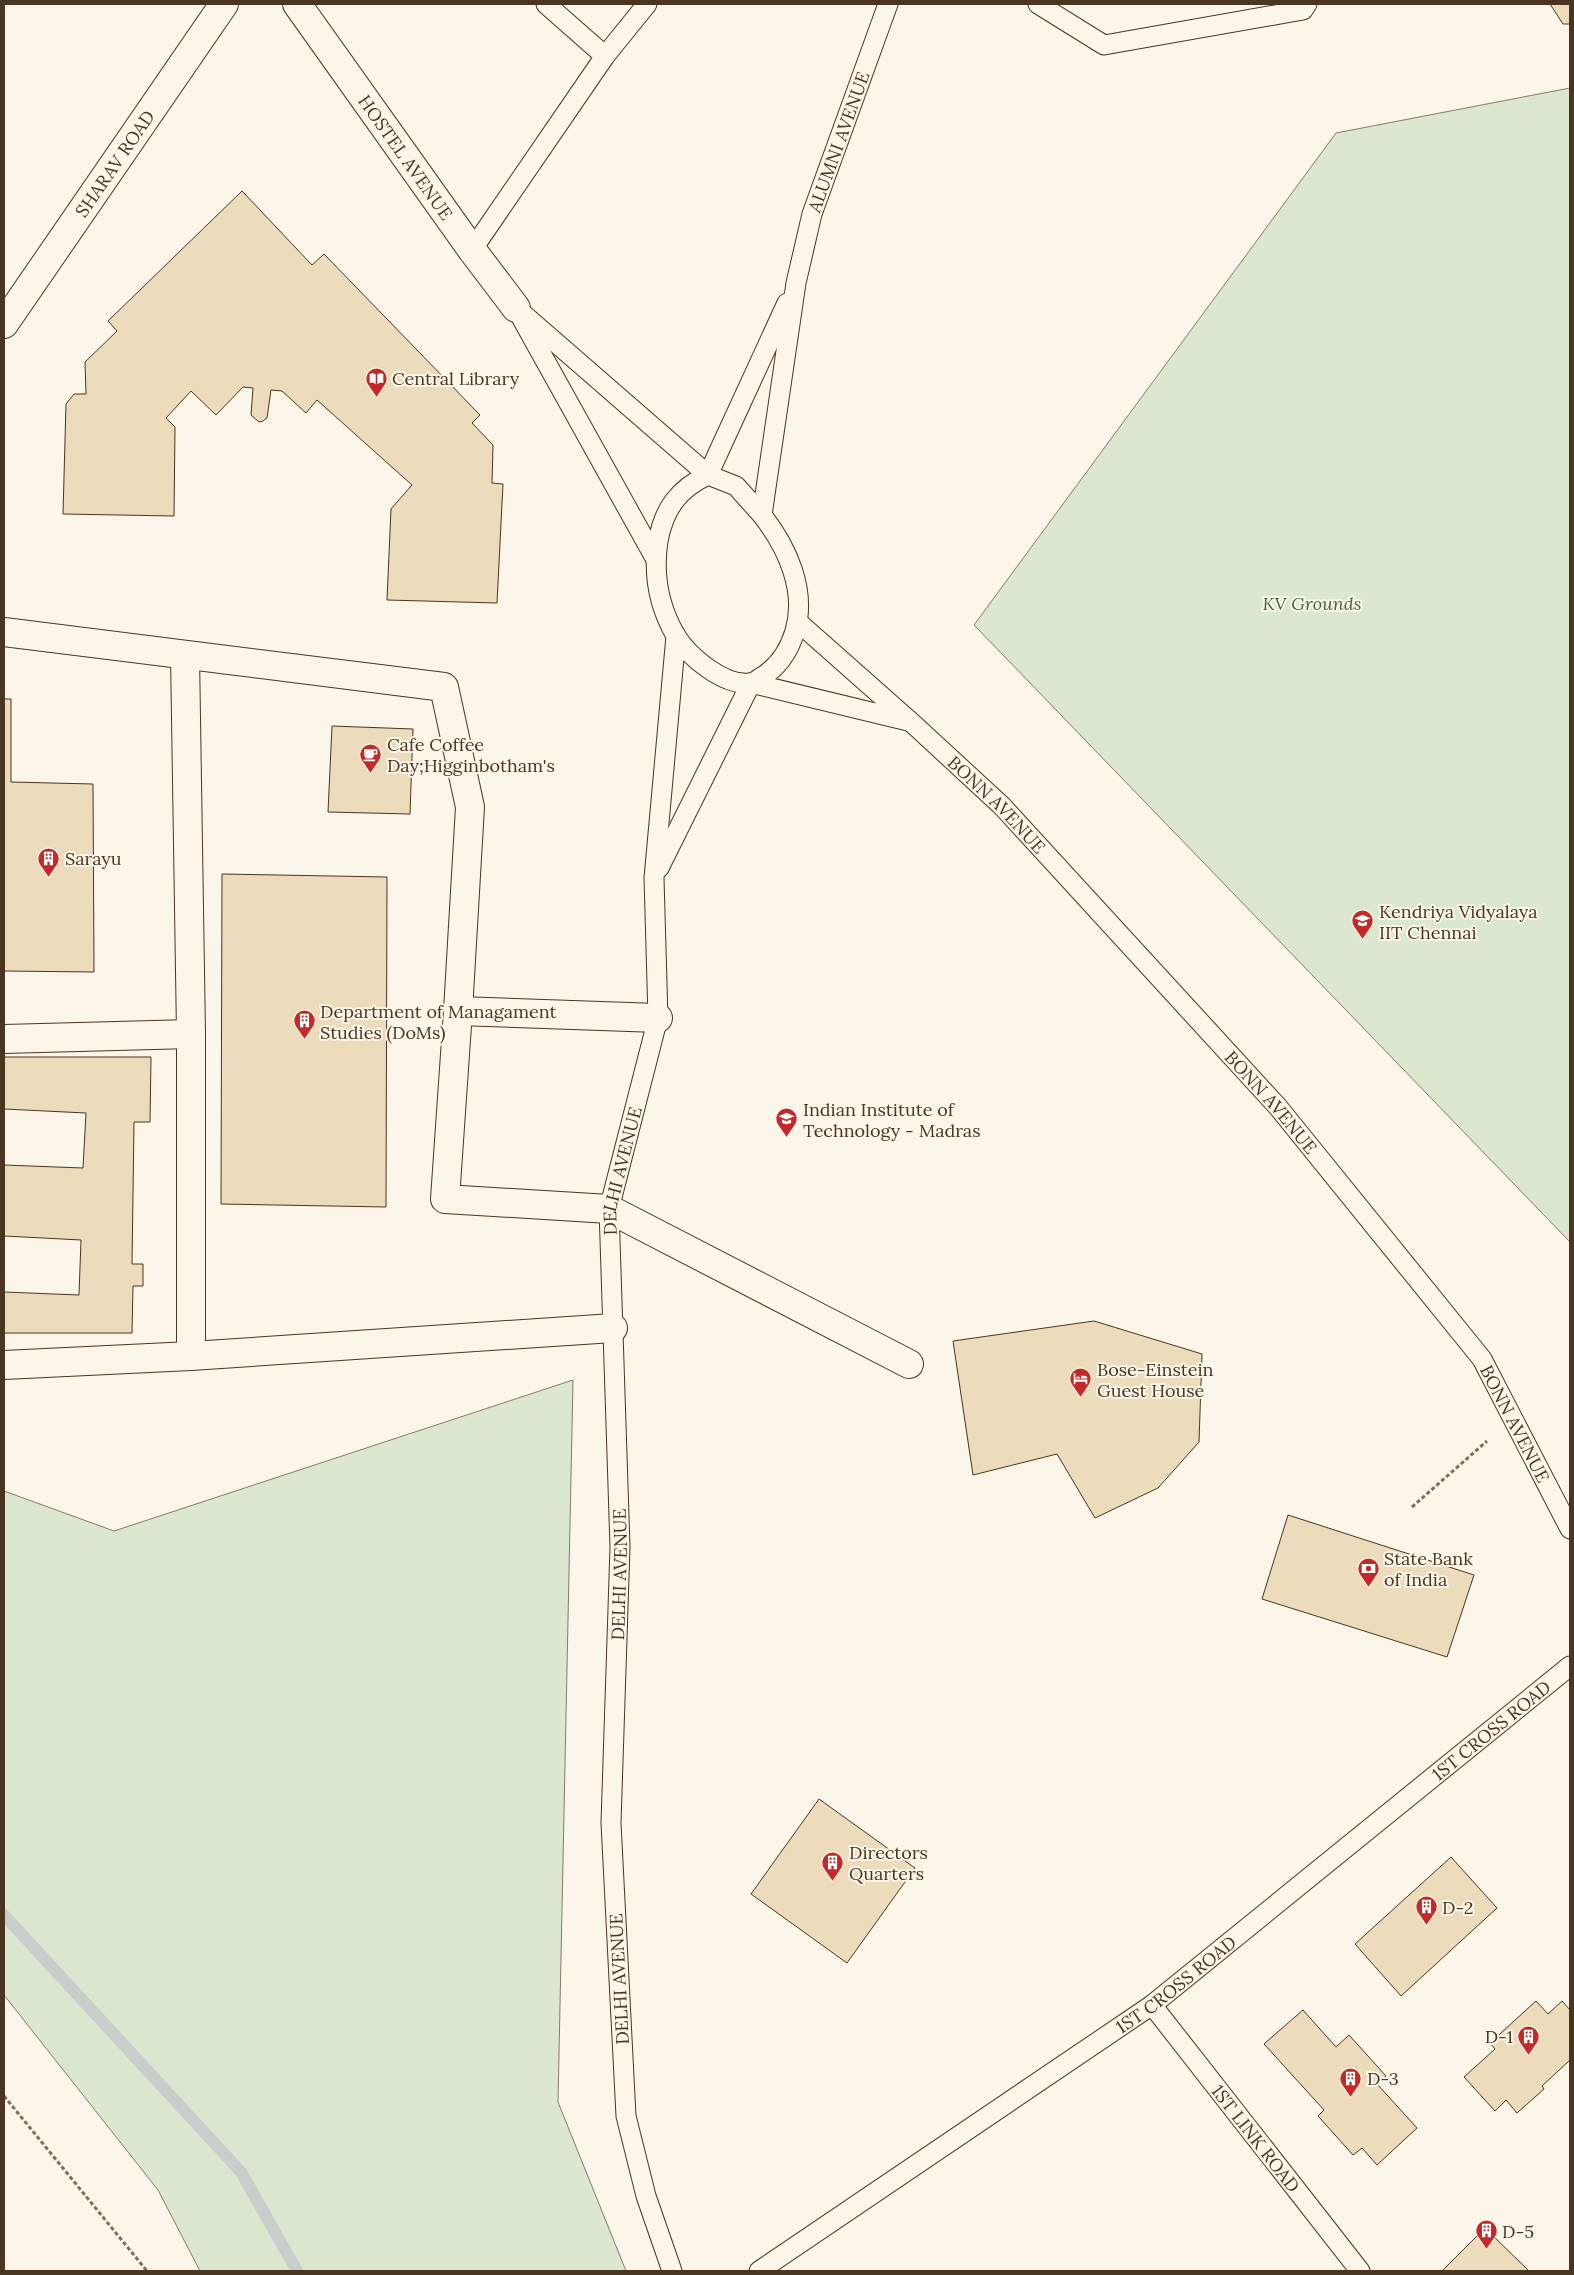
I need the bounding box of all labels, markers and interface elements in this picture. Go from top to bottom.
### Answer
street label: ALUMNI AVENUE [802,68,874,216]
street label: HOSTEL AVENUE [354,90,458,224]
street label: SHARAV ROAD [70,105,159,221]
library icon: Central Library [364,366,388,397]
place label: Central Library [392,367,520,390]
park label: KV Grounds [1262,592,1362,615]
place label: Cafe Coffee Day;Higginbotham's [387,733,555,777]
cafe icon: Cafe Coffee Day;Higginbotham's [359,742,383,773]
street label: BONN AVENUE [943,750,1051,858]
building icon: Sarayu [37,846,61,877]
place label: Sarayu [65,847,122,870]
place label: Kendriya Vidyalaya IIT Chennai [1379,900,1538,944]
school or university icon: Kendriya Vidyalaya IIT Chennai [1351,909,1375,940]
place label: Department of Managament Studies (DoMs) [320,1000,557,1044]
building icon: Department of Managament Studies (DoMs) [292,1009,316,1040]
street label: BONN AVENUE [1220,1046,1323,1158]
place label: Indian Institute of Technology - Madras [803,1098,981,1142]
street label: DELHI AVENUE [597,1104,646,1236]
school or university icon: Indian Institute of Technology - Madras [775,1107,799,1138]
place label: Bose-Einstein Guest House [1097,1358,1214,1402]
street label: BONN AVENUE [1475,1361,1555,1486]
hotel icon: Bose-Einstein Guest House [1069,1367,1093,1398]
street label: DELHI AVENUE [605,1508,631,1641]
place label: State Bank of India [1384,1547,1473,1591]
bank icon: State Bank of India [1356,1556,1380,1587]
street label: 1ST CROSS ROAD [1427,1675,1555,1785]
place label: Directors Quarters [849,1841,928,1885]
building icon: Directors Quarters [821,1850,845,1881]
building icon: D-2 [1414,1895,1438,1926]
place label: D-2 [1442,1896,1473,1919]
street label: DELHI AVENUE [604,1913,634,2045]
street label: 1ST CROSS ROAD [1111,1930,1241,2038]
building icon: D-1 [1517,2024,1541,2055]
place label: D-1 [1485,2025,1513,2048]
building icon: D-3 [1339,2066,1363,2097]
place label: D-3 [1367,2067,1399,2090]
street label: 1ST LINK ROAD [1207,2080,1305,2197]
building icon: D-5 [1474,2219,1498,2250]
place label: D-5 [1502,2220,1534,2243]

